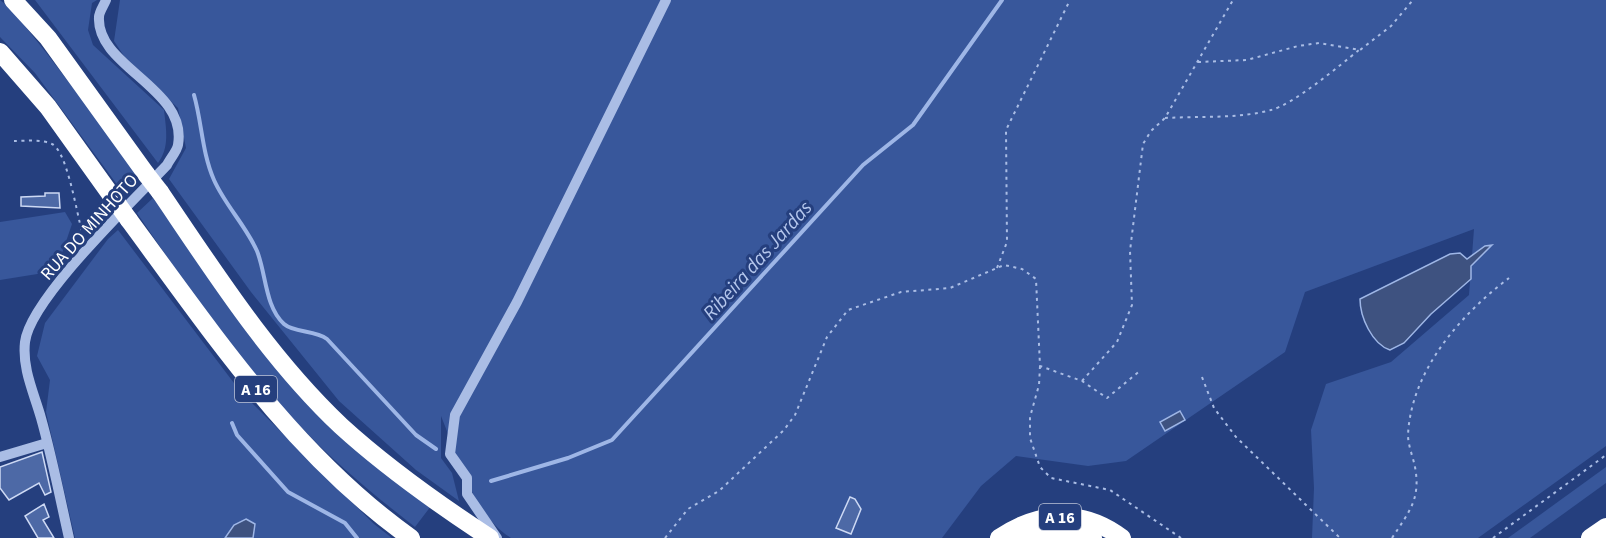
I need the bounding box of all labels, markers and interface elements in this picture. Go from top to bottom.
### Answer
street label: RUA DO MINHOTO [35,169,144,286]
water label: Ribeira das Jardas [697,195,819,326]
road number: A 16 [235,376,277,402]
road number: A 16 [1039,504,1081,530]

